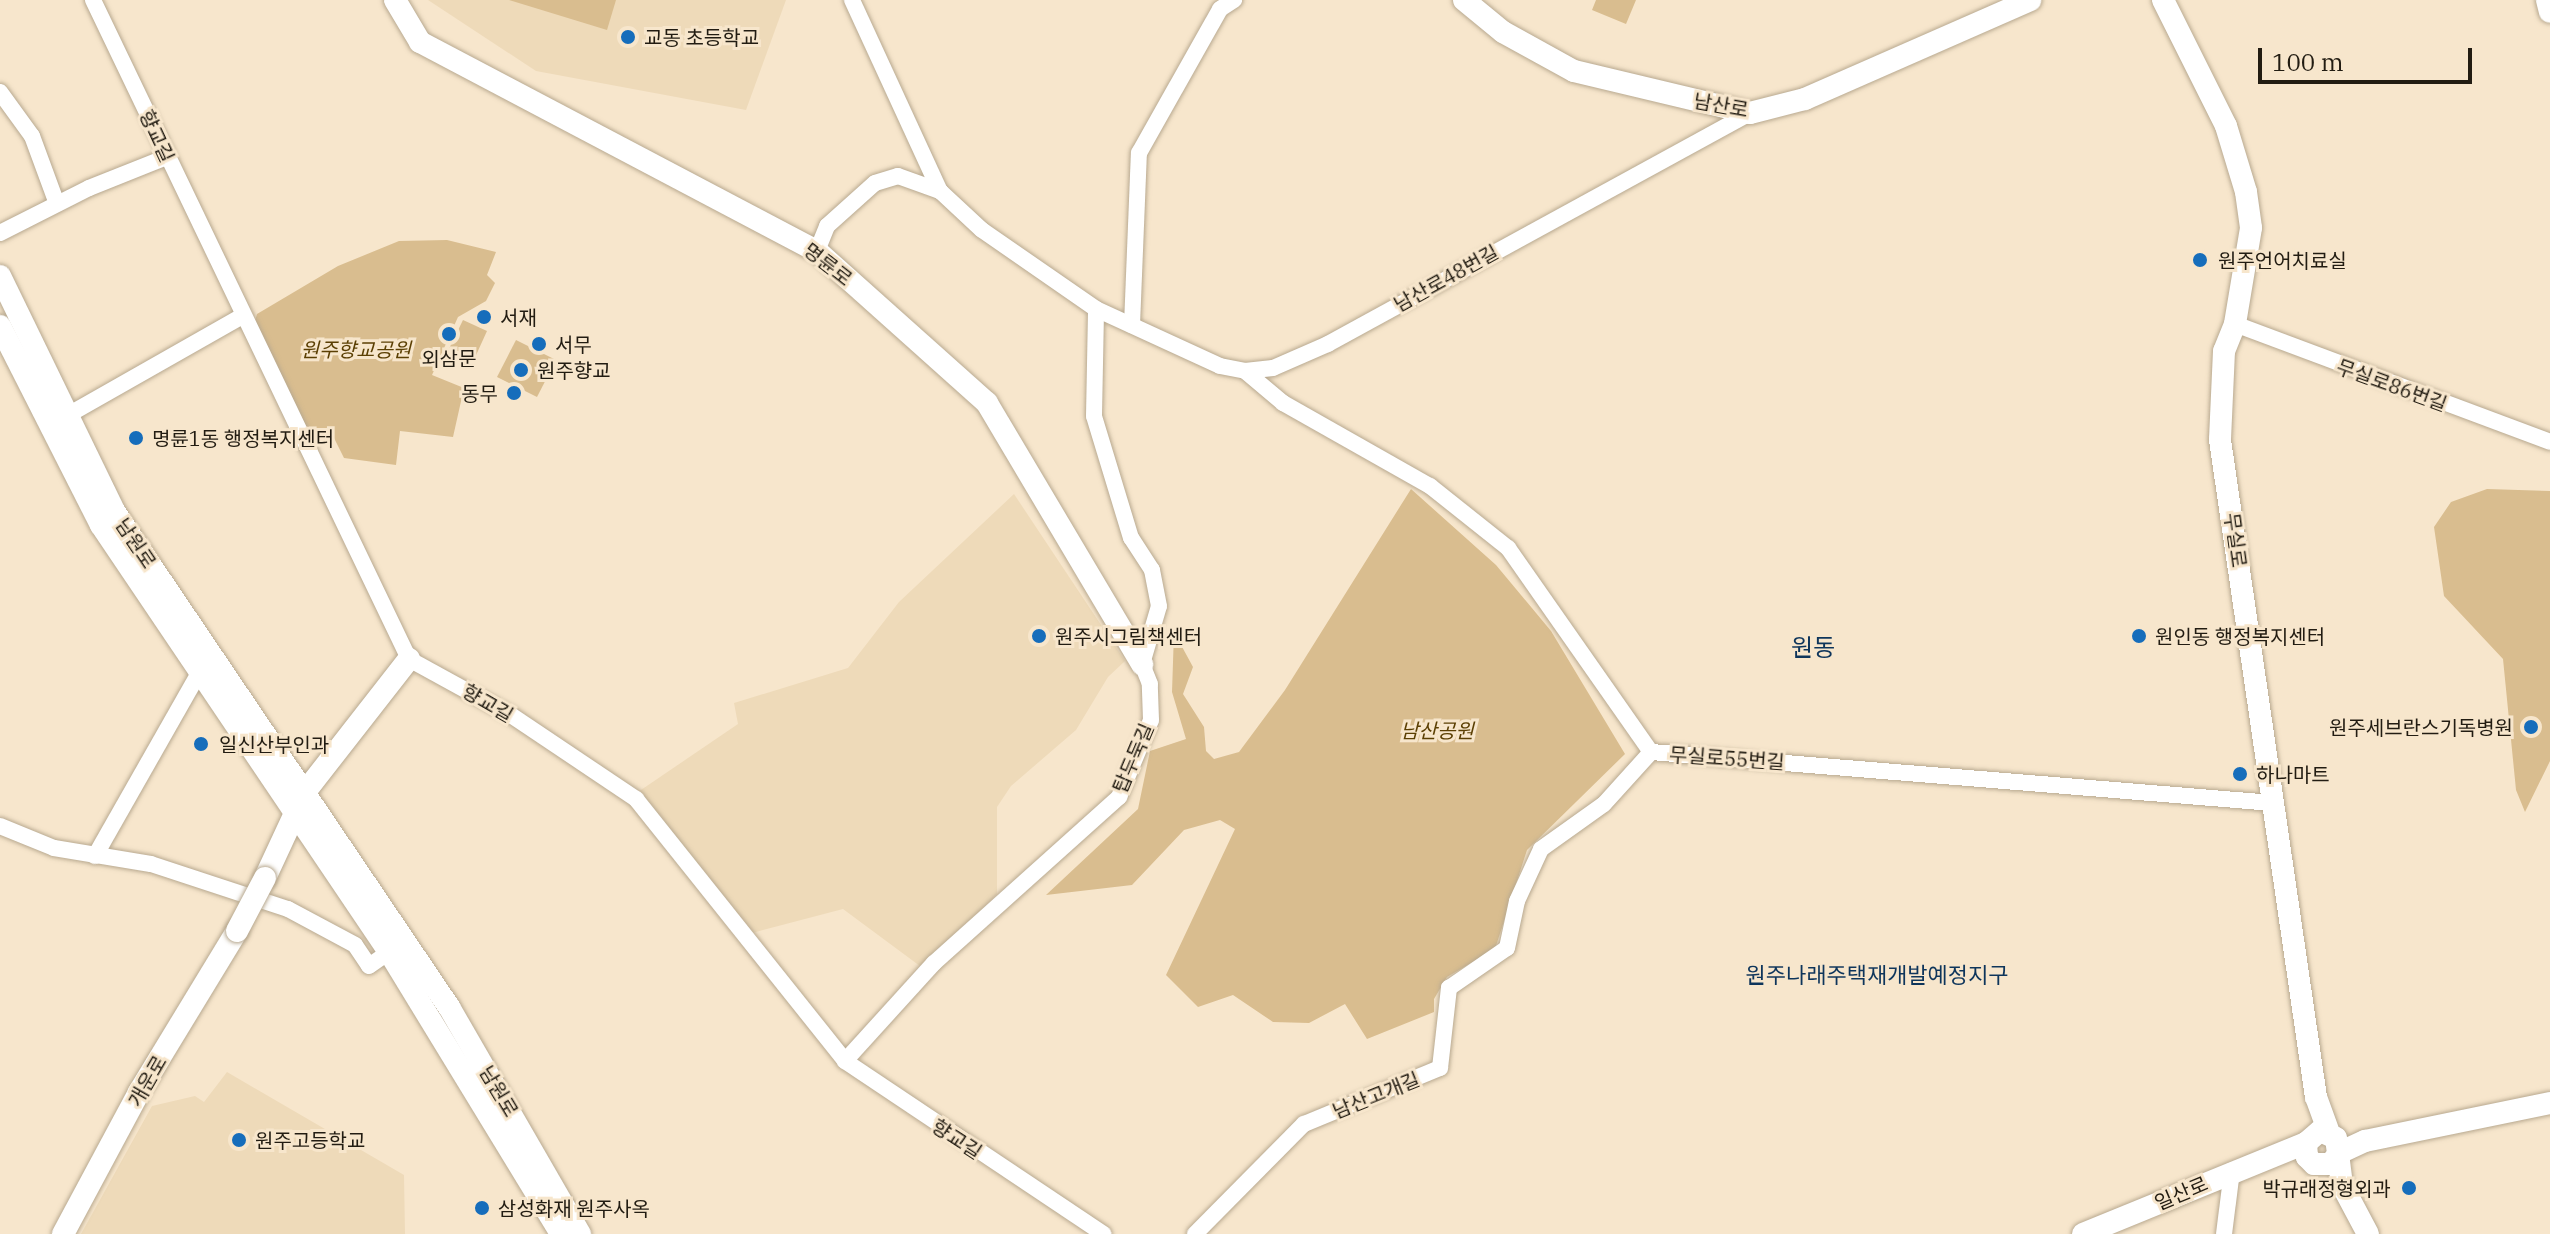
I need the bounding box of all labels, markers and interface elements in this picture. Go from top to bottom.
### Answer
place label: 교동 초등학교 [644,25,759,49]
marker: 교동 초등학교 [619,28,637,46]
scale bar [2262,32,2476,82]
text: 100 m [2272,46,2344,78]
street label: 남산로 [1692,88,1750,122]
street label: 향교길 [134,106,180,166]
street label: 명륜로 [799,238,857,290]
street label: 남산로48번길 [1389,239,1503,317]
place label: 원주언어치료실 [2218,248,2347,272]
marker: 원주언어치료실 [2189,249,2211,271]
place label: 서재 [500,305,537,329]
marker: 서재 [475,308,493,326]
marker: 외삼문 [440,325,458,343]
place label: 서무 [555,332,592,356]
marker: 서무 [530,335,548,353]
park label: 원주향교공원 [301,337,411,361]
place label: 외삼문 [421,346,477,370]
street label: 무실로86번길 [2333,354,2451,416]
place label: 원주향교 [537,358,611,382]
marker: 원주향교 [512,361,530,379]
place label: 동무 [461,381,498,405]
marker: 동무 [505,384,523,402]
place label: 명륜1동 행정복지센터 [152,426,334,450]
marker: 명륜1동 행정복지센터 [127,429,145,447]
street label: 무실로 [2220,511,2252,569]
street label: 남원로 [111,513,161,573]
place label: 원주시그림책센터 [1055,624,1202,648]
place label: 원인동 행정복지센터 [2155,624,2325,648]
marker: 원주시그림책센터 [1030,627,1048,645]
marker: 원인동 행정복지센터 [2130,627,2148,645]
district label: 원동 [1791,634,1835,662]
street label: 향교길 [458,679,518,727]
place label: 원주세브란스기독병원 [2329,715,2513,739]
marker: 원주세브란스기독병원 [2520,716,2542,738]
park label: 남산공원 [1400,718,1474,742]
street label: 탑두둑길 [1108,719,1158,797]
place label: 일신산부인과 [219,732,329,756]
marker: 일신산부인과 [190,733,212,755]
street label: 무실로55번길 [1668,742,1786,774]
place label: 하나마트 [2256,762,2330,786]
marker: 하나마트 [2231,765,2249,783]
district label: 원주나래주택재개발예정지구 [1745,962,2009,988]
street label: 개운로 [123,1051,171,1111]
street label: 남원로 [474,1061,524,1121]
street label: 남산고개길 [1329,1067,1423,1123]
street label: 향교길 [927,1114,987,1164]
place label: 원주고등학교 [255,1128,365,1152]
marker: 원주고등학교 [230,1131,248,1149]
street label: 일산로 [2151,1171,2211,1215]
place label: 박규래정형외과 [2262,1176,2391,1200]
marker: 박규래정형외과 [2398,1177,2420,1199]
place label: 삼성화재 원주사옥 [498,1196,650,1220]
marker: 삼성화재 원주사옥 [473,1199,491,1217]

